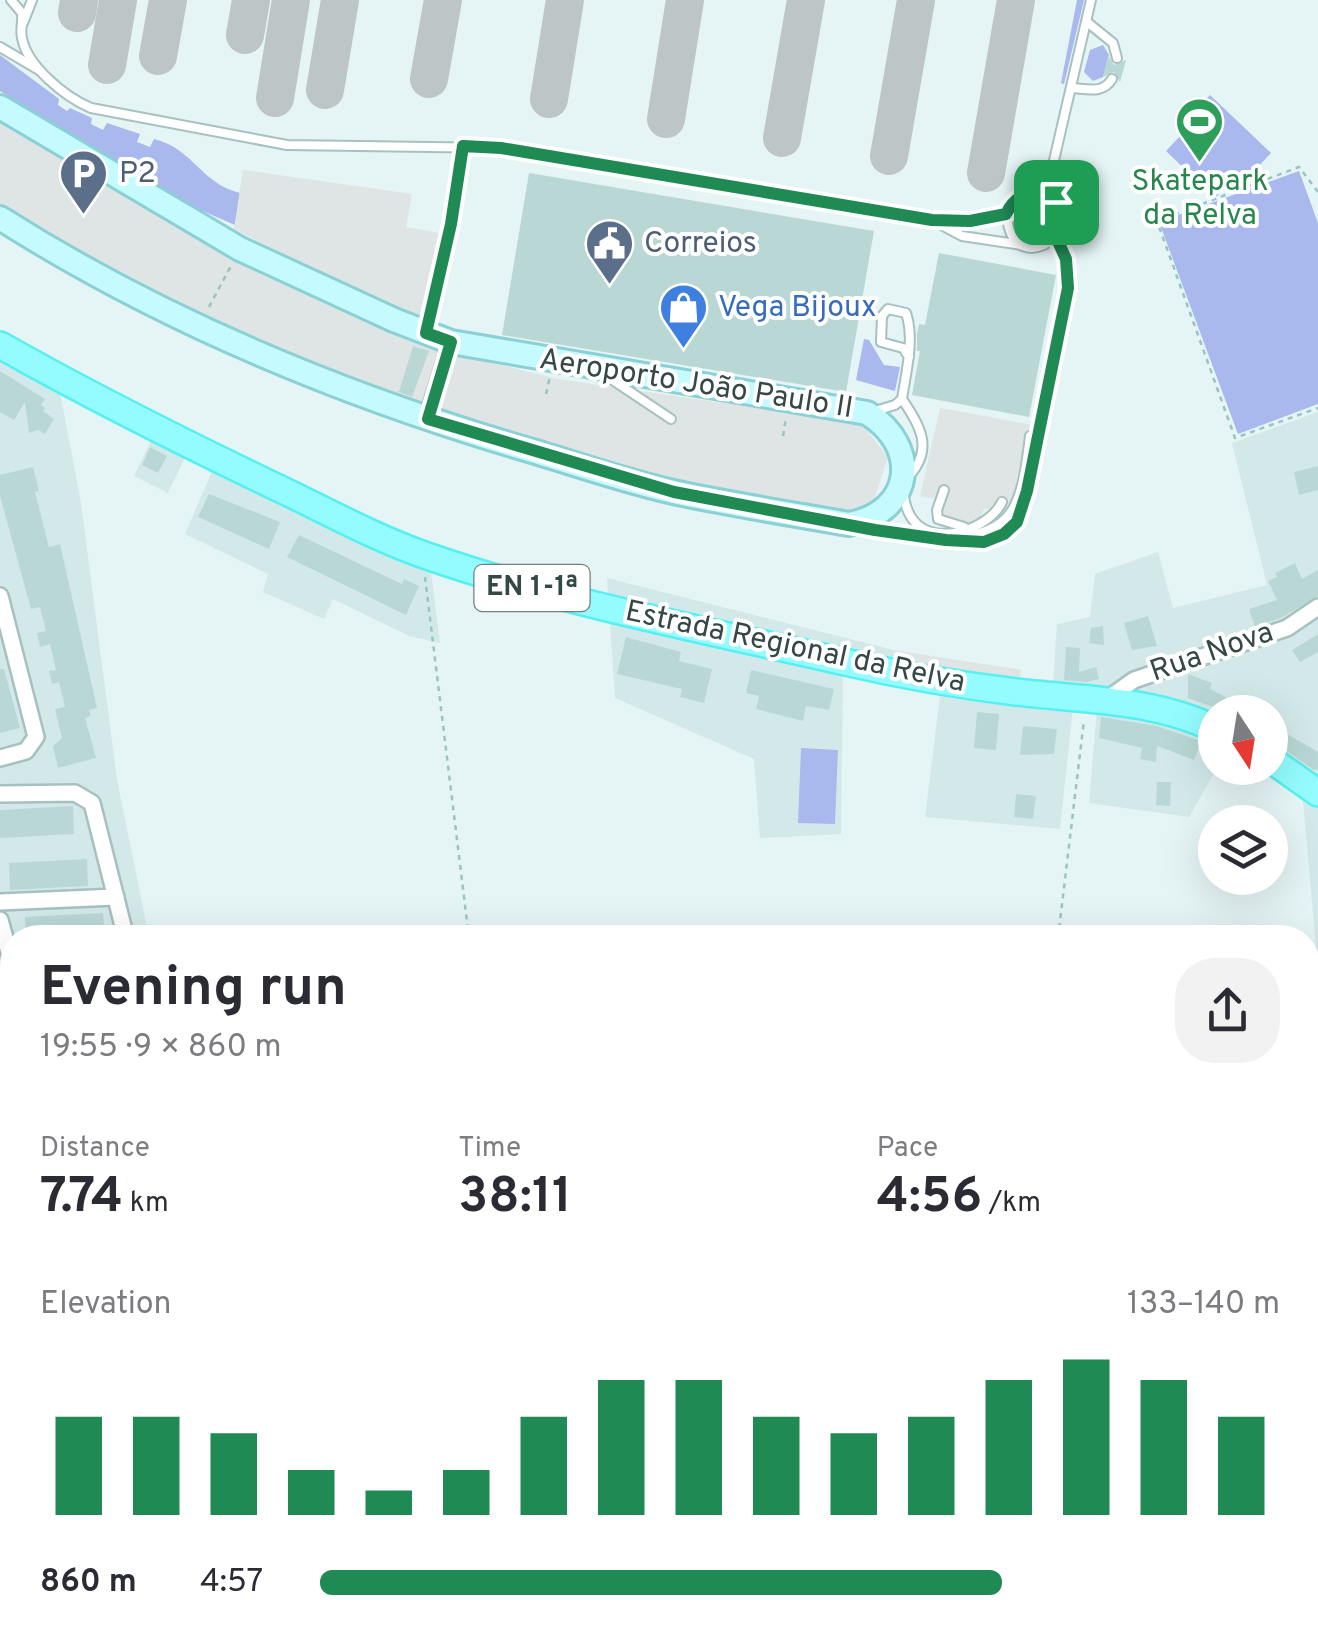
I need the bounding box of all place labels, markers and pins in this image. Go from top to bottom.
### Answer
sports icon: Skatepark da Relva [1174,95,1226,163]
parking icon: P2 [58,148,110,216]
place label: P2 [119,156,156,193]
pin [1014,160,1099,245]
place label: Skatepark da Relva [1132,164,1268,235]
public building icon: Correios [583,218,635,286]
place label: Correios [644,226,757,263]
shop icon: Vega Bijoux [657,282,709,350]
place label: Vega Bijoux [718,290,877,327]

